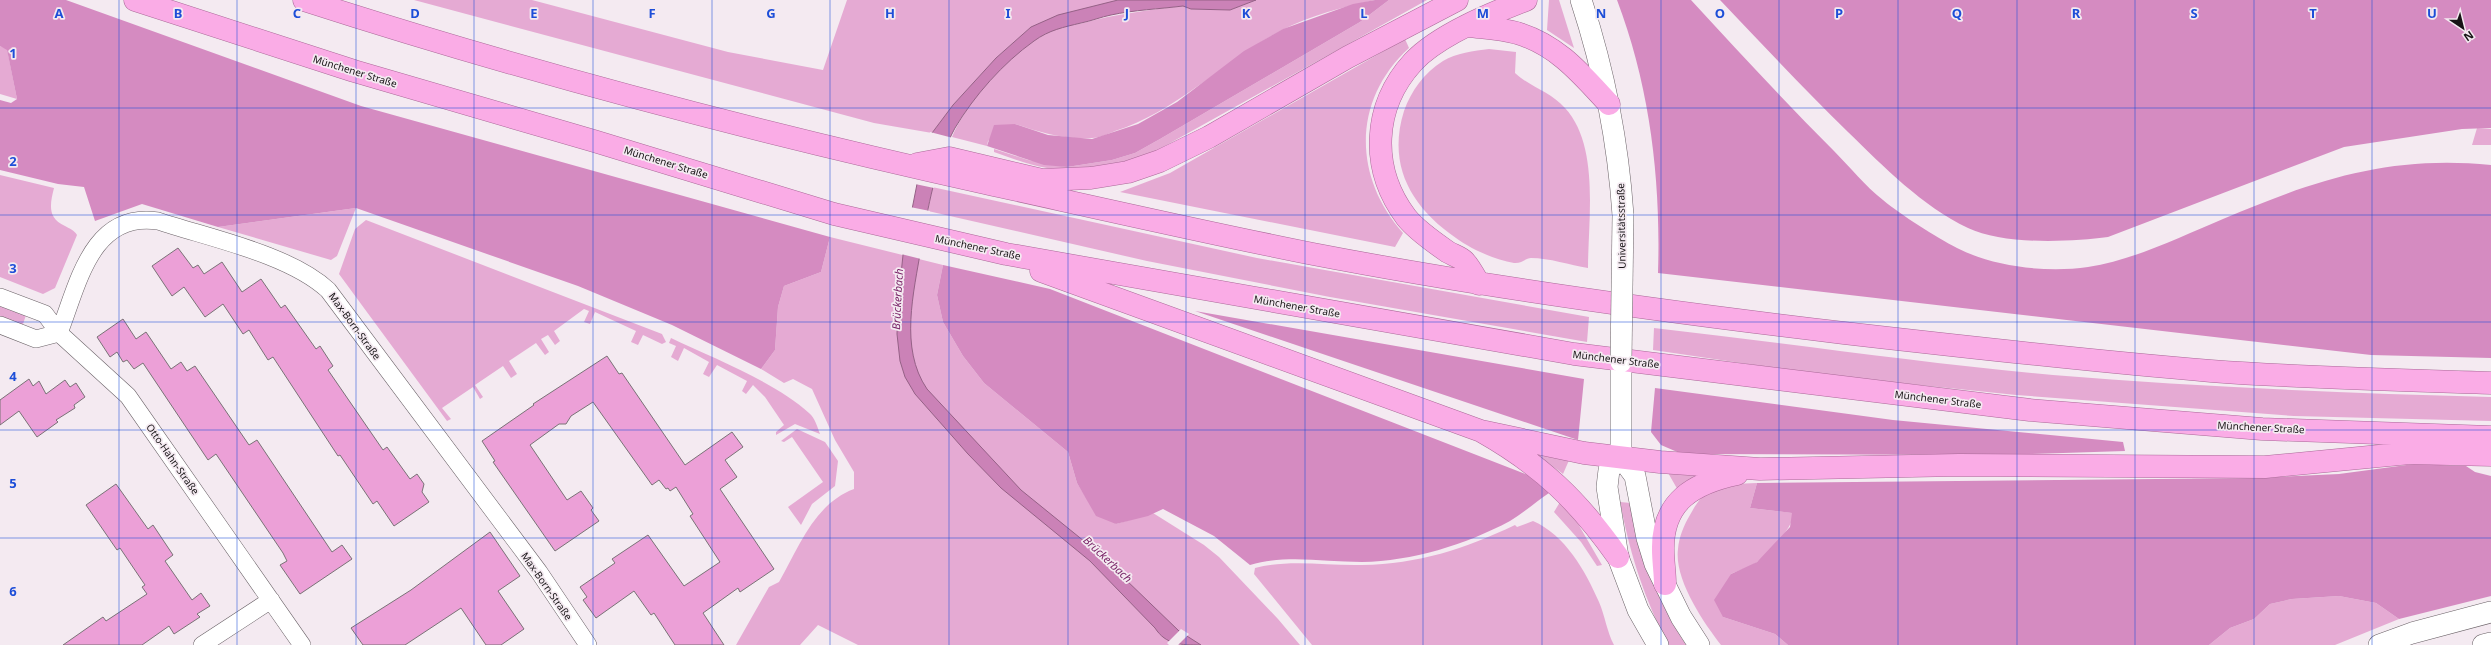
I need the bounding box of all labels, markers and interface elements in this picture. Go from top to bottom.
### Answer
text: A [55,4,64,22]
text: B [174,4,182,22]
text: C [293,4,301,22]
text: D [410,4,420,22]
text: E [530,4,538,22]
text: F [648,4,656,22]
text: G [766,4,776,22]
text: H [885,4,895,22]
text: I [1005,4,1011,22]
text: J [1124,4,1129,22]
text: K [1242,4,1251,22]
text: L [1360,4,1368,22]
text: M [1477,4,1489,22]
text: N [1596,4,1606,22]
text: O [1715,4,1725,22]
text: P [1835,4,1843,22]
text: Q [1952,4,1962,22]
text: R [2072,4,2081,22]
text: S [2190,4,2198,22]
text: T [2309,4,2317,22]
text: U [2427,4,2437,22]
north arrow [2443,8,2483,48]
text: N [2461,28,2477,45]
text: 1 [9,44,17,62]
street label: Münchener Straße [311,52,399,91]
street label: Münchener Straße [622,143,710,182]
text: 2 [9,152,17,170]
street label: Universitätsstraße [1613,183,1629,269]
street label: Münchener Straße [934,231,1022,263]
text: 3 [9,259,17,277]
water label: Brückerbach [888,268,906,330]
street label: Max-Born-Straße [326,290,384,363]
street label: Münchener Straße [1253,292,1341,321]
street label: Münchener Straße [1572,347,1660,371]
text: 4 [9,367,17,385]
street label: Münchener Straße [1894,387,1982,411]
street label: Münchener Straße [2217,418,2305,436]
street label: Otto-Hahn-Straße [143,421,203,498]
text: 5 [9,474,17,492]
water label: Brückerbach [1080,533,1136,585]
street label: Max-Born-Straße [518,549,576,623]
text: 6 [9,582,17,600]

